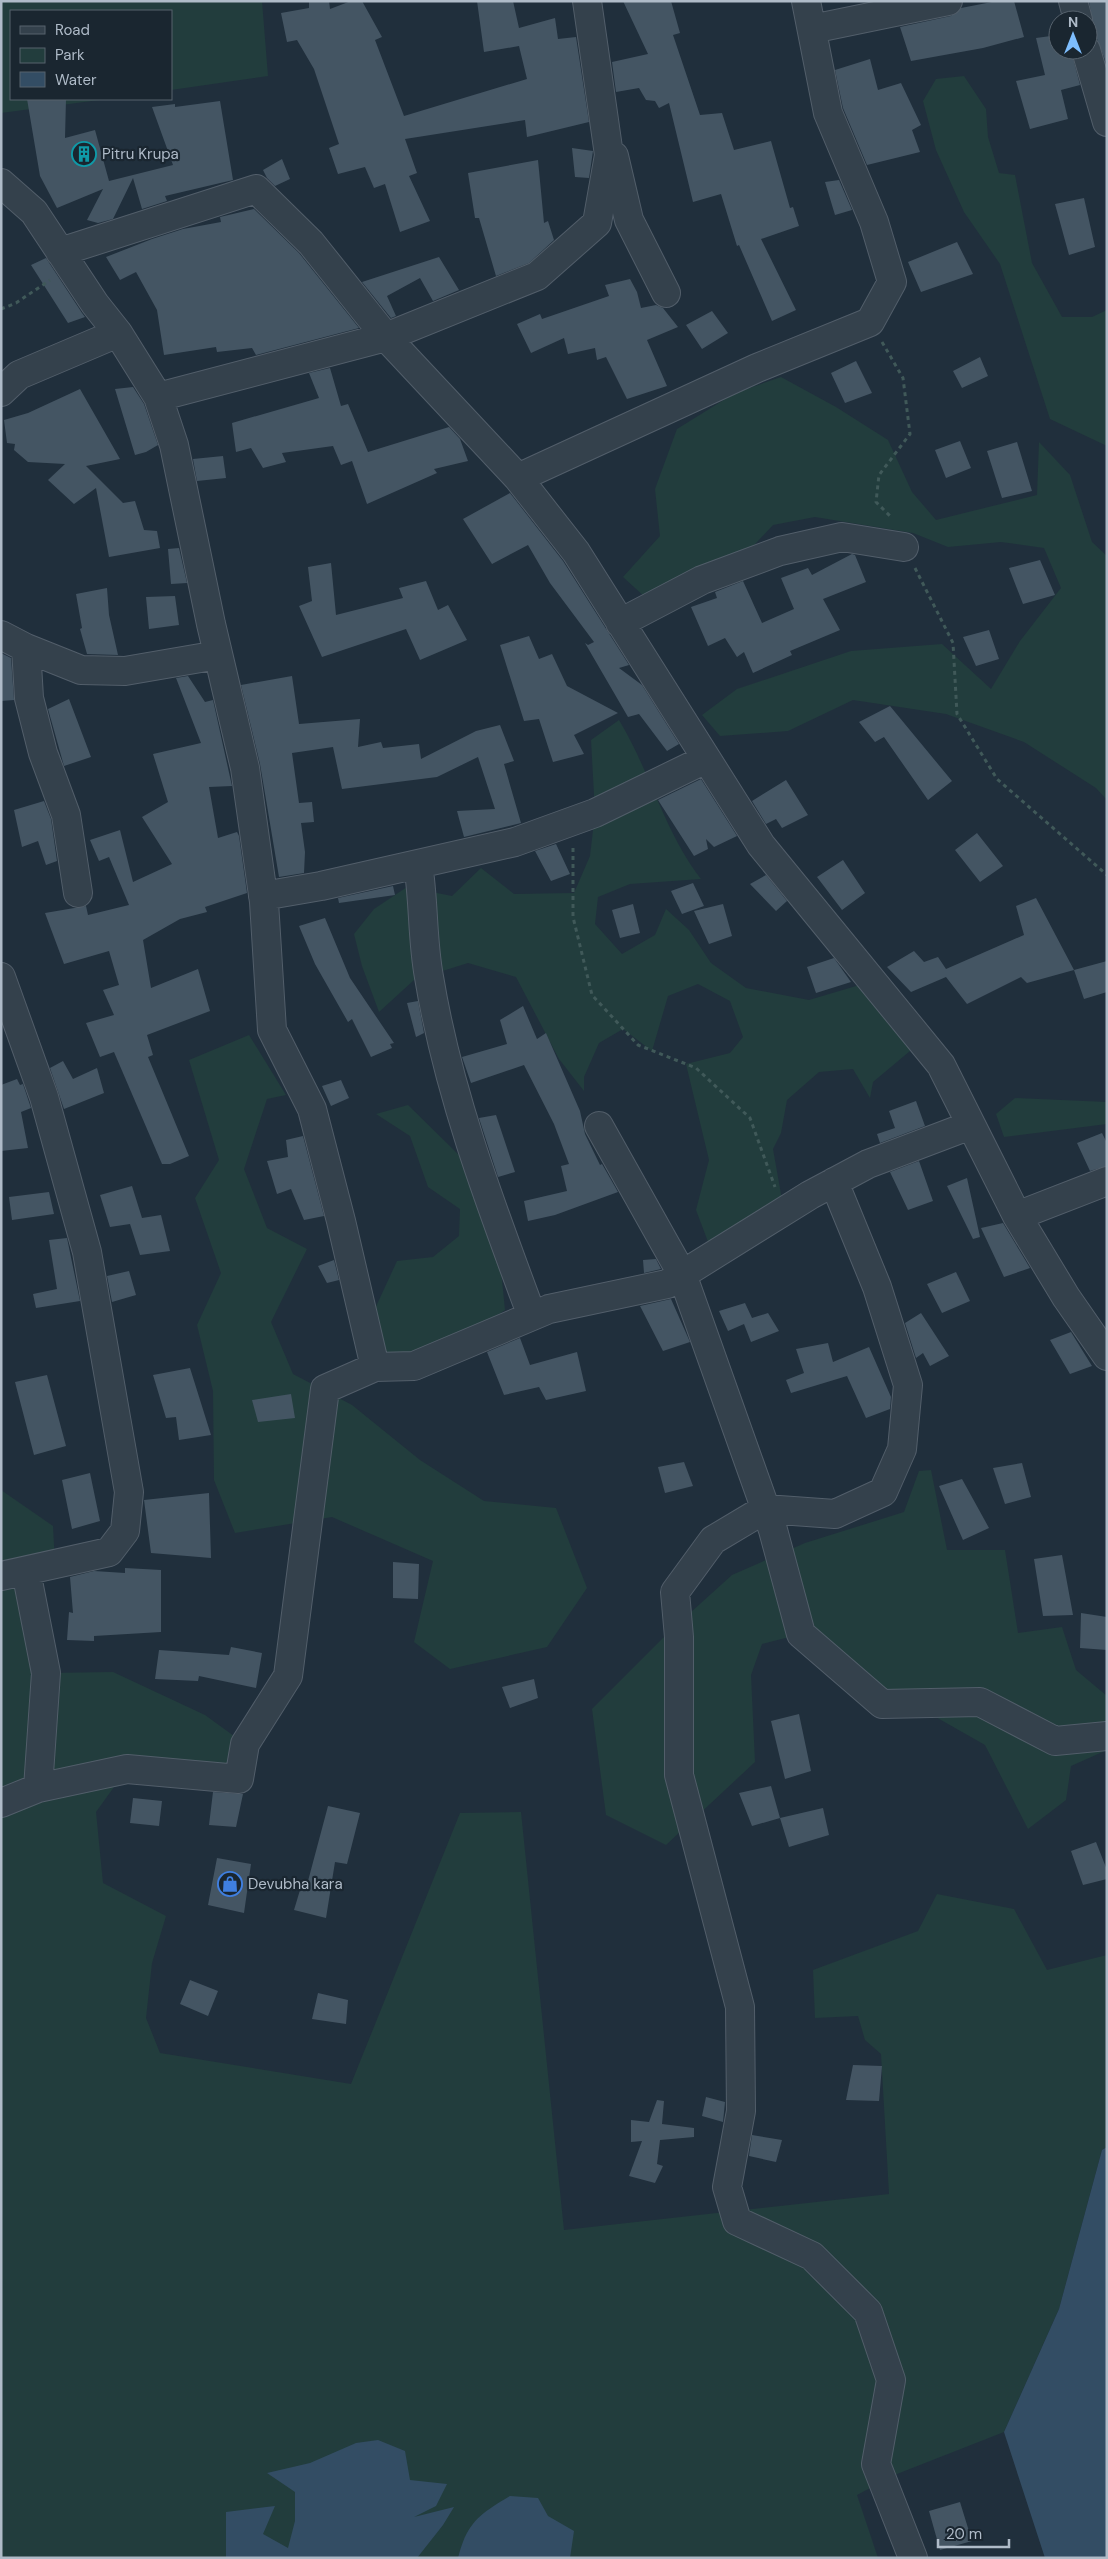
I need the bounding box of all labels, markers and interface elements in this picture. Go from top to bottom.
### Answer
legend [10,10,172,100]
north arrow [1048,10,1098,60]
text: N [1068,13,1078,31]
text: Road [55,20,90,40]
text: Park [55,45,85,65]
text: Water [55,70,97,90]
building icon: Pitru Krupa [71,141,97,167]
place label: Pitru Krupa [102,144,179,164]
shop icon: Devubha kara [217,1871,243,1897]
place label: Devubha kara [248,1874,343,1894]
scale bar [938,2516,1009,2548]
text: 20 m [946,2524,982,2544]

